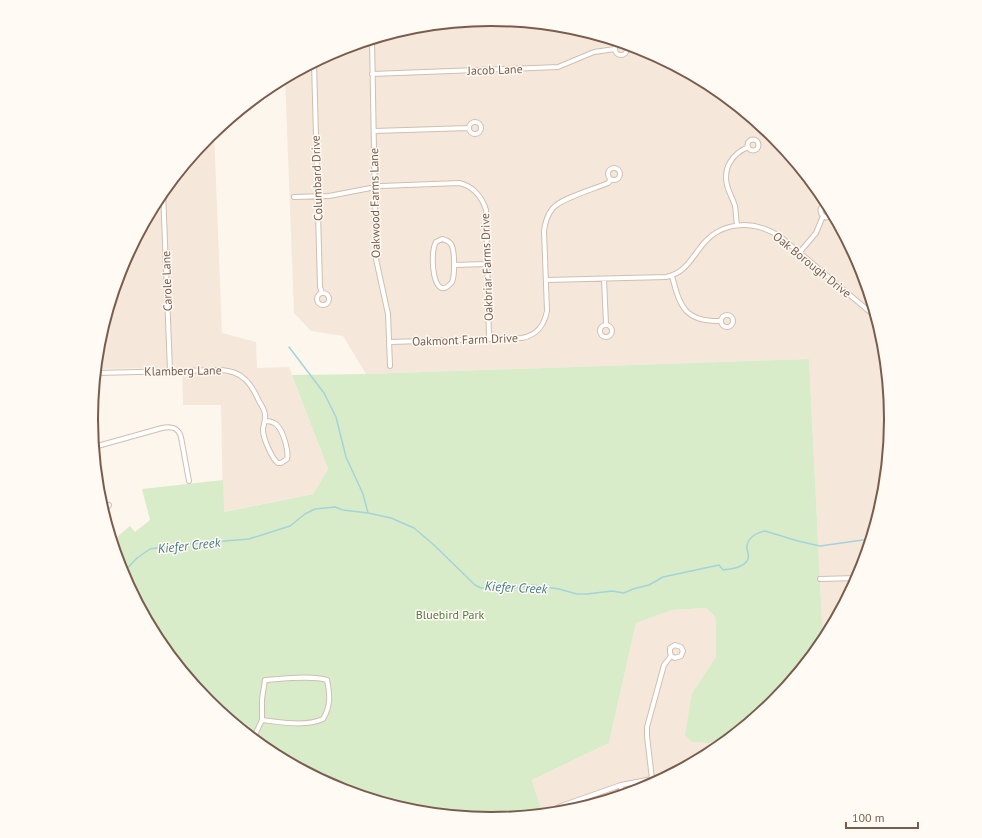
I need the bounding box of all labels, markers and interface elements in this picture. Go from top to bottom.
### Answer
street label: Jacob Lane [466,61,523,78]
street label: Columbard Drive [308,135,325,221]
street label: Oakwood Farms Lane [366,148,383,258]
street label: Oakbriar Farms Drive [477,213,496,321]
street label: Oak Borough Drive [770,228,854,301]
street label: Carole Lane [158,251,175,312]
street label: Oakmont Farm Drive [412,330,518,349]
street label: Klamberg Lane [144,362,222,379]
water label: Kiefer Creek [157,534,222,557]
water label: Kiefer Creek [484,577,549,598]
park label: Bluebird Park [416,607,485,622]
scale bar [846,804,918,830]
text: 100 m [852,810,885,825]

